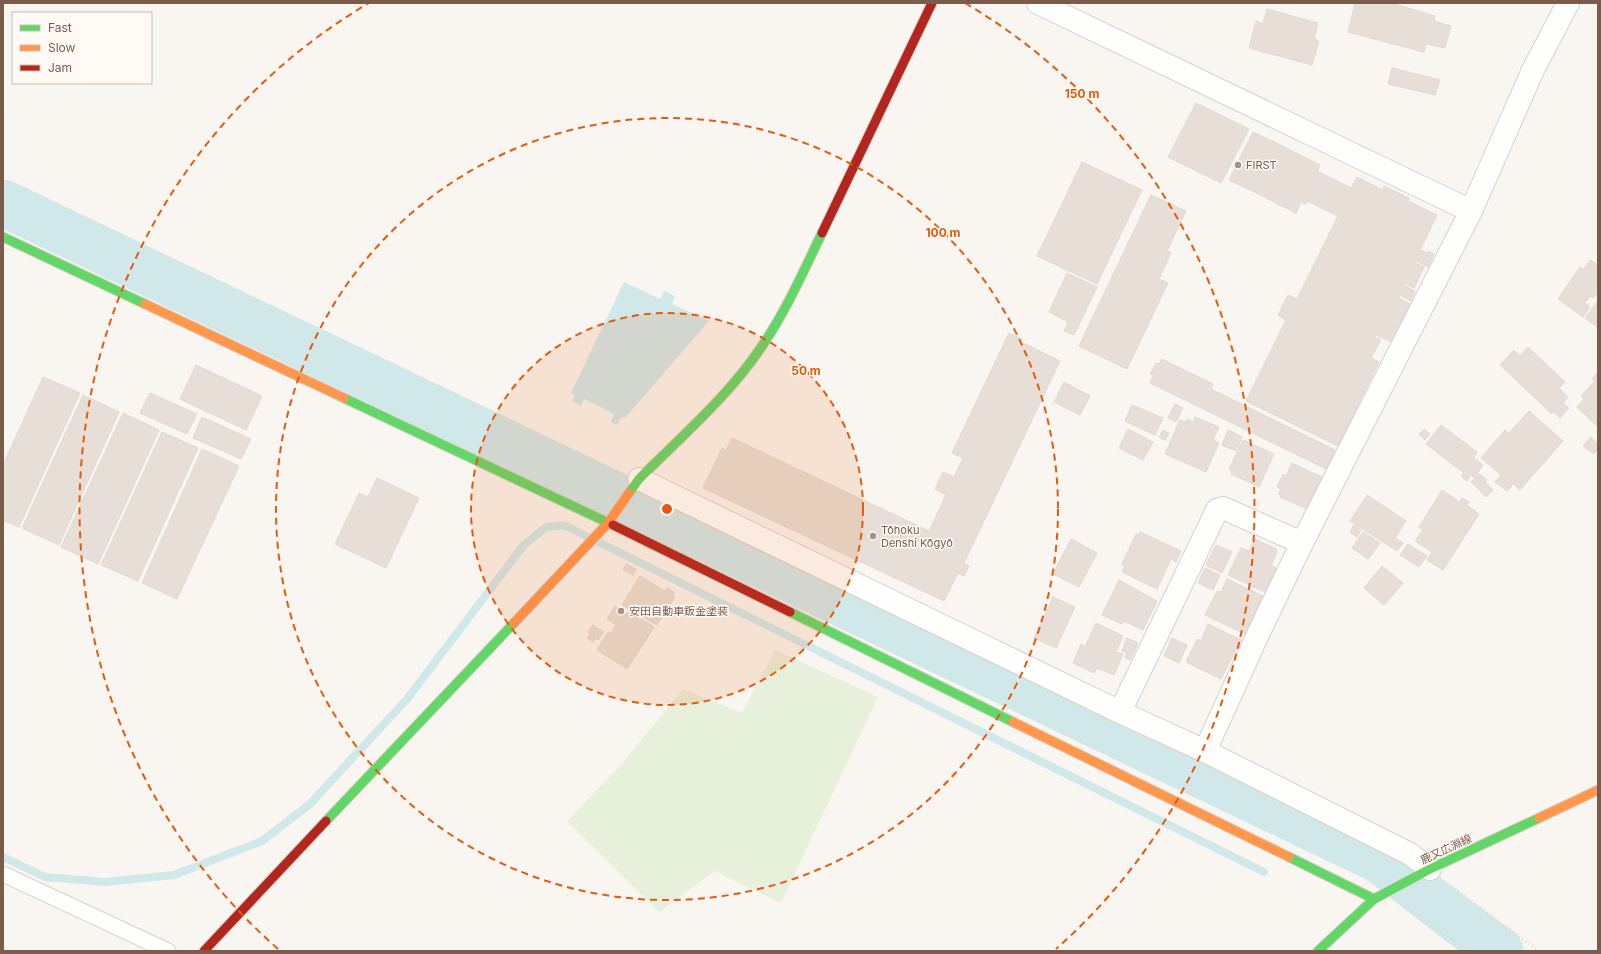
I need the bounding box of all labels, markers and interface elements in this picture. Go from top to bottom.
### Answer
legend [12,12,152,84]
text: Fast [48,20,72,35]
text: Slow [48,40,76,55]
text: Jam [48,60,72,75]
text: 150 m [1065,86,1099,101]
place label: FIRST [1246,158,1277,172]
marker: FIRST [1233,160,1243,170]
text: 100 m [925,225,961,240]
text: 50 m [791,363,821,378]
centre of rings [660,502,674,516]
place label: Tōhoku Denshi Kōgyō [881,523,953,550]
marker: Tōhoku Denshi Kōgyō [868,531,878,541]
place label: 安田自動車鈑金塗装 [629,604,728,618]
marker: 安田自動車鈑金塗装 [616,606,626,616]
street label: 鹿又広淵線 [1418,831,1474,867]

